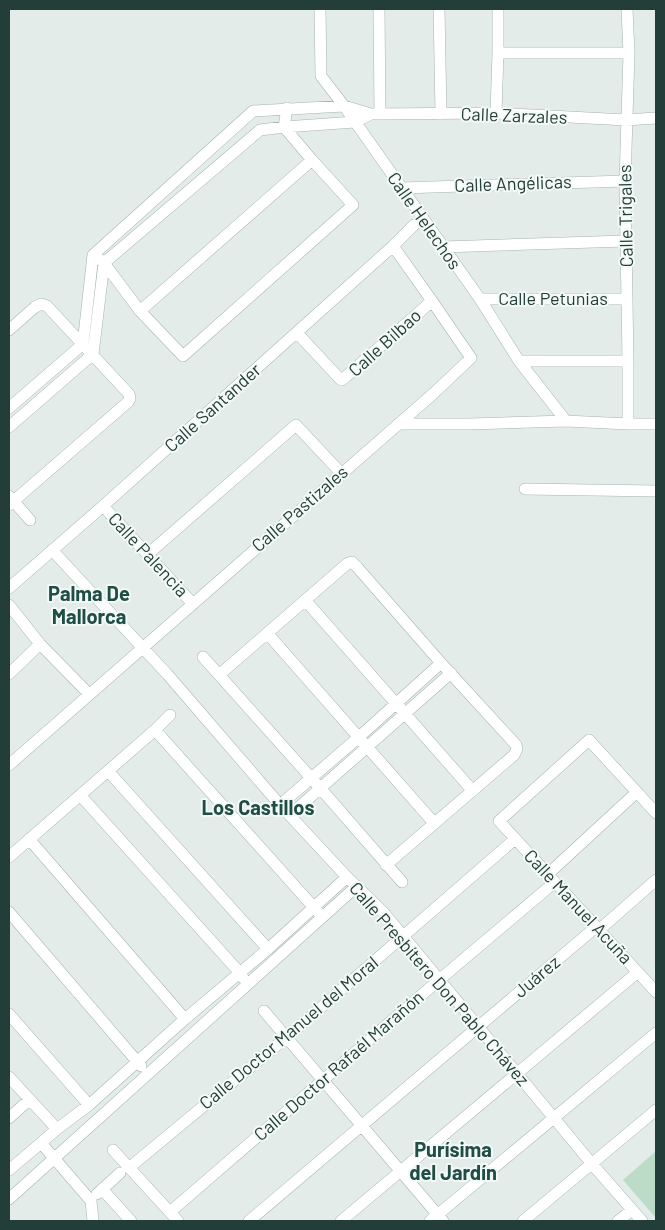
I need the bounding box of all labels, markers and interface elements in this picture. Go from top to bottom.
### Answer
street label: Calle Zarzales [460,102,568,128]
street label: Calle Trigales [613,164,637,268]
street label: Calle Helechos [383,167,467,273]
street label: Calle Angélicas [454,170,572,196]
street label: Calle Petunias [498,287,608,309]
street label: Calle Bilbao [343,304,425,381]
street label: Calle Santander [160,358,265,456]
street label: Calle Pastizales [247,460,352,556]
street label: Calle Palencia [104,507,194,601]
district label: Palma De Mallorca [48,581,130,628]
district label: Los Castillos [202,795,314,819]
street label: Calle Manuel Acuña [520,844,638,968]
street label: Calle Presbítero Don Pablo Chávez [345,877,534,1090]
street label: Calle Doctor Manuel del Moral [195,951,382,1113]
street label: Juárez [509,951,564,1002]
street label: Calle Doctor Rafaél Marañón [249,986,428,1145]
district label: Purísima del Jardín [409,1137,497,1184]

